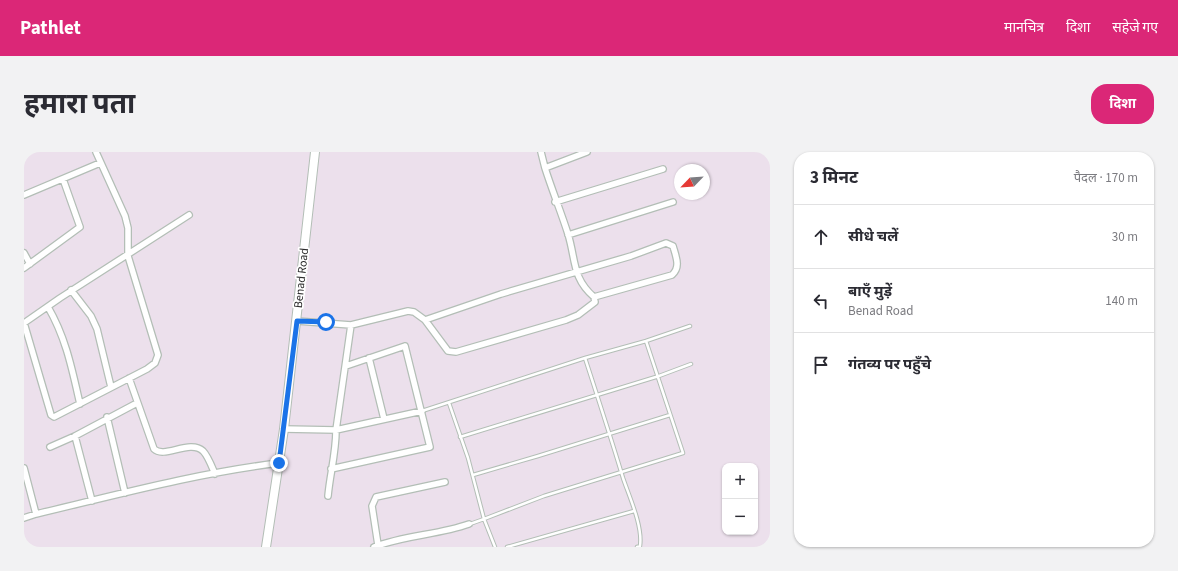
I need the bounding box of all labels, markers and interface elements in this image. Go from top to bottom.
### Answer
text: Pathlet [20,15,81,42]
text: मानचित्र [1004,18,1044,38]
text: दिशा [1066,18,1090,38]
text: सहेजे गए [1112,18,1158,38]
text: हमारा पता [24,84,135,124]
button: दिशा [1091,84,1154,124]
north arrow [674,164,710,200]
text: 3 मिनट [810,166,858,190]
text: पैदल · 170 m [1074,169,1138,187]
icon: ahead [810,226,832,248]
text: सीधे चलें [848,226,898,247]
text: 30 m [1112,228,1138,246]
street label: Benad Road [290,247,313,309]
text: बाएँ मुड़ें [848,281,892,302]
icon: left [810,290,832,312]
text: 140 m [1105,292,1138,310]
text: Benad Road [848,302,913,320]
route start [317,313,335,331]
icon: arrive [810,354,832,376]
text: गंतव्य पर पहुँचे [848,354,931,375]
route end [270,454,288,472]
map controls [722,463,758,535]
button: + [722,463,758,499]
button: − [722,499,758,535]

